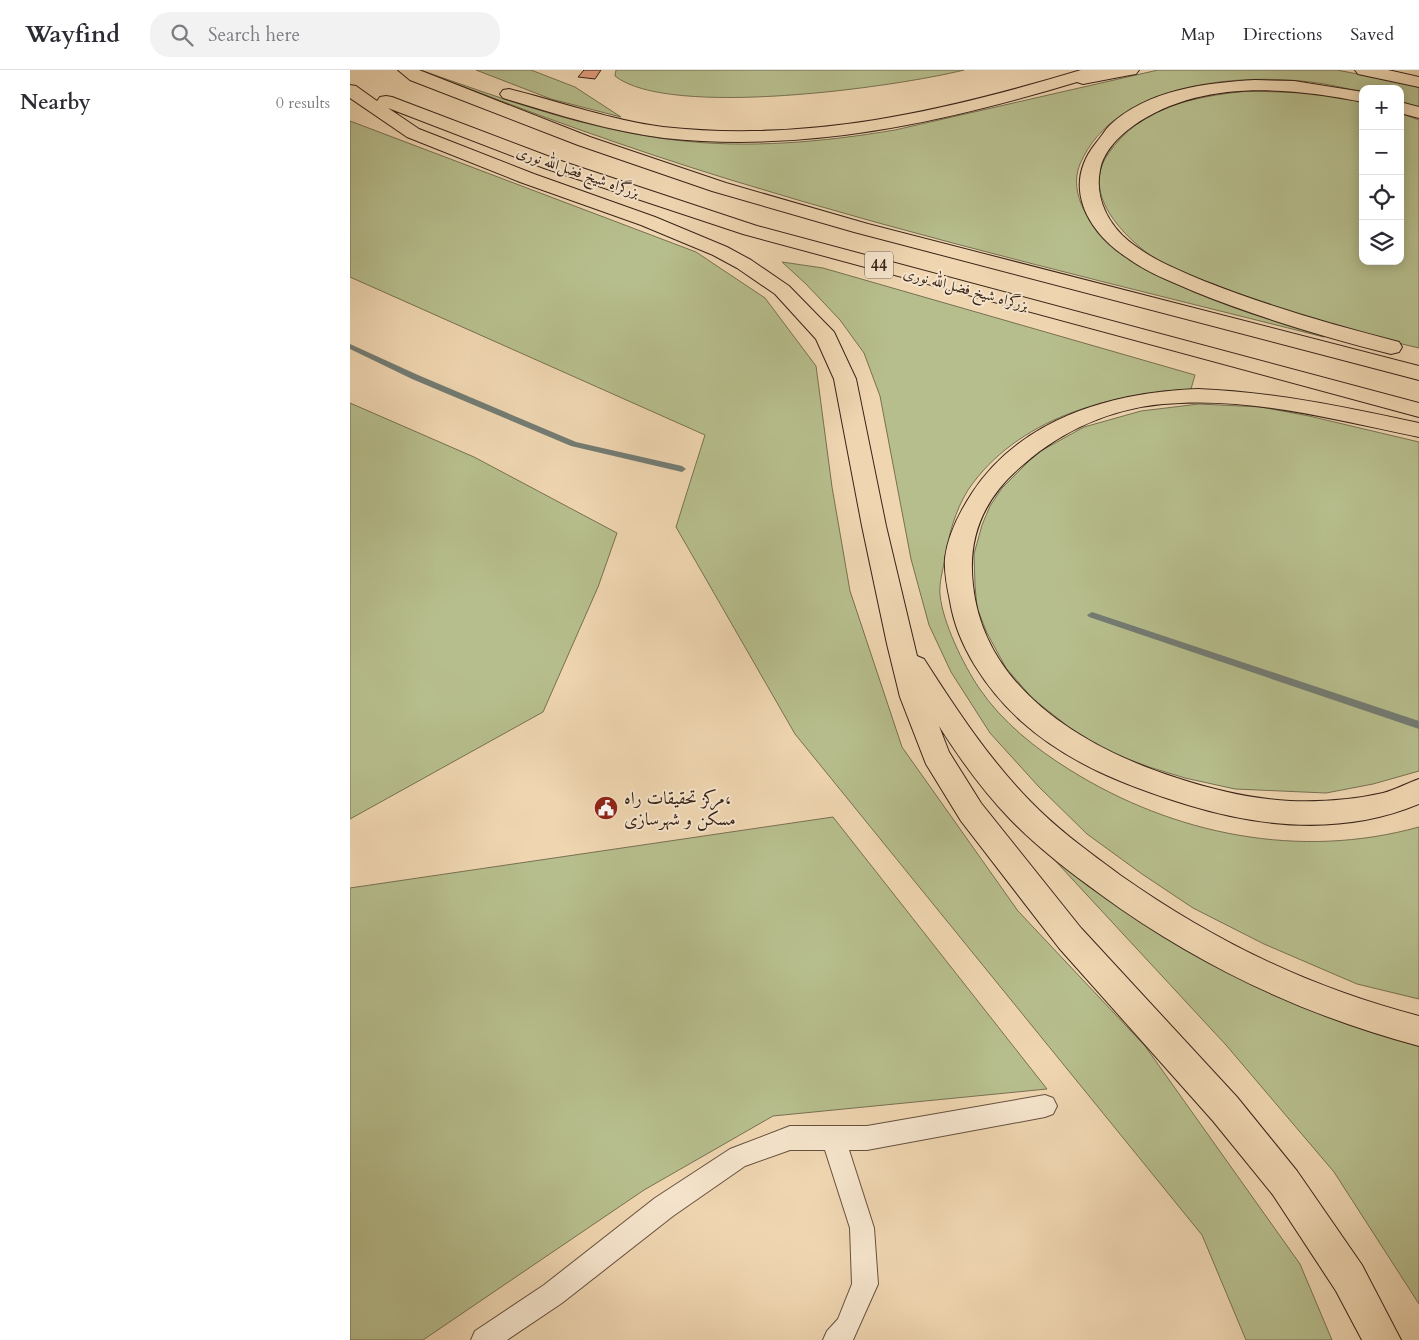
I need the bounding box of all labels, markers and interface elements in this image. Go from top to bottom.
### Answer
search box [150,12,500,57]
text: Wayfind [25,18,120,51]
icon: search [168,21,196,49]
text: Search here [208,22,300,48]
text: Map [1181,22,1215,47]
text: Directions [1243,22,1322,47]
text: Saved [1350,22,1394,47]
map controls [1359,85,1404,265]
button: + [1359,85,1404,130]
text: Nearby [20,88,91,117]
text: 0 results [276,92,330,114]
button: − [1359,130,1404,175]
street label: بزرگراه شیخ فضل‌الله نوری [513,140,643,206]
button: locate [1359,175,1404,220]
button: layers [1359,220,1404,265]
road number: 44 [865,252,893,278]
street label: بزرگراه شیخ فضل‌الله نوری [900,261,1032,319]
place label: مرکز تحقیقات راه، مسکن و شهرسازی [624,786,736,832]
public building icon: مرکز تحقیقات راه، مسکن و شهرسازی [593,795,619,821]

